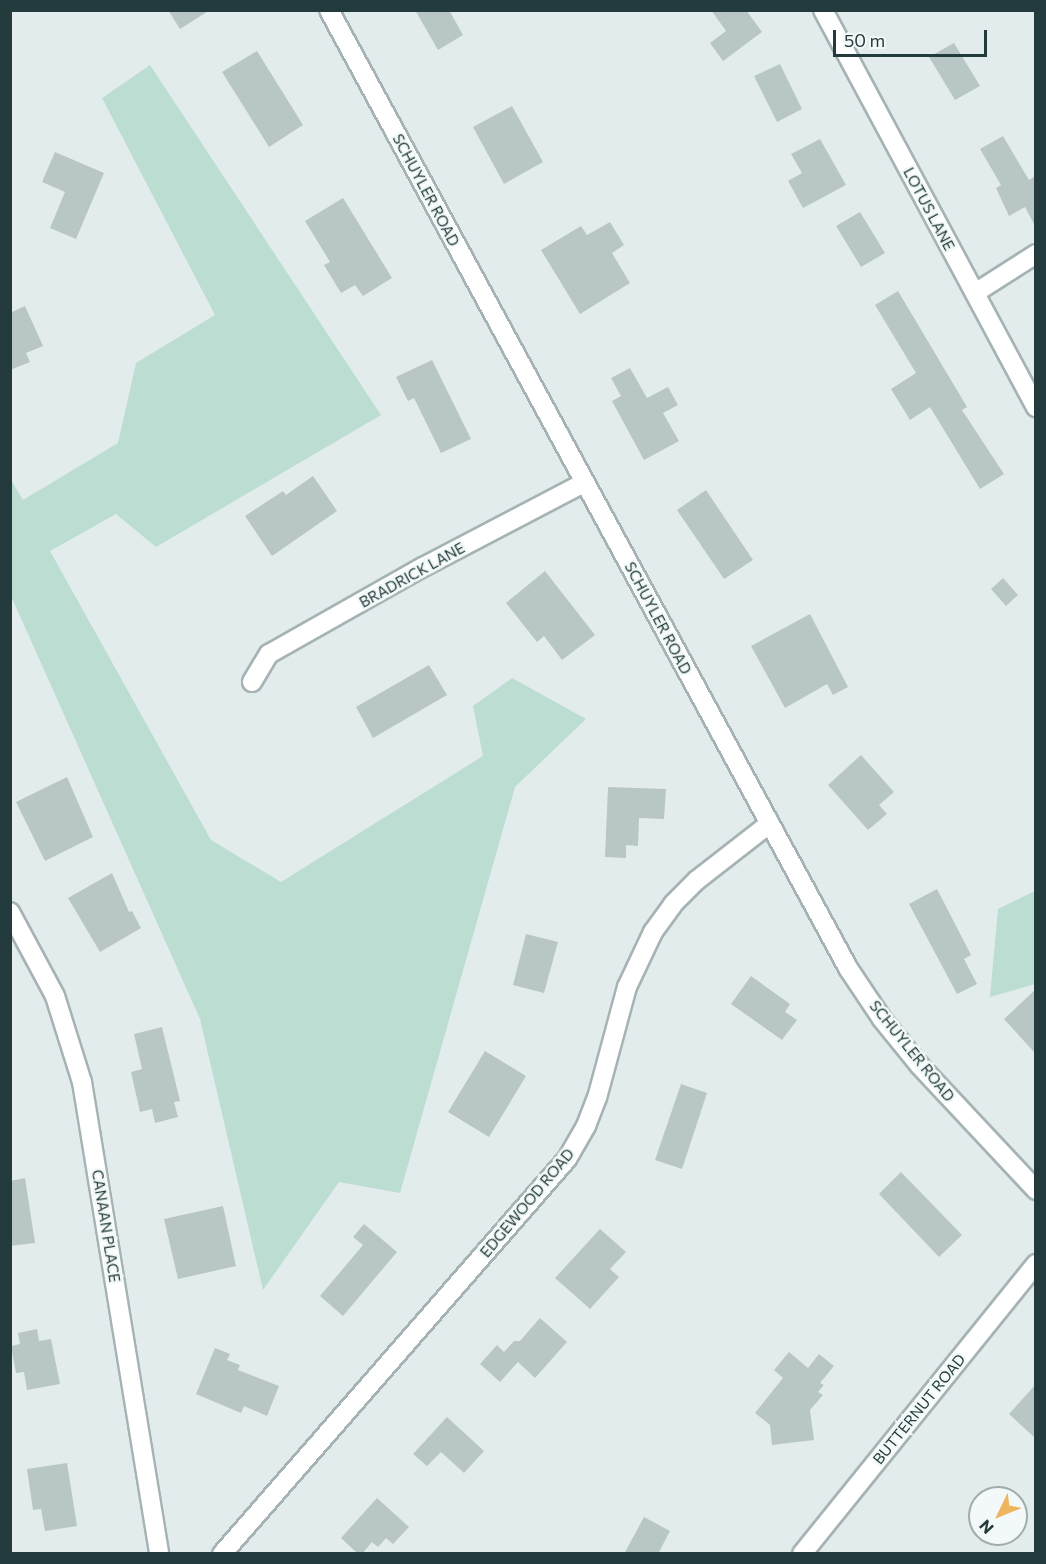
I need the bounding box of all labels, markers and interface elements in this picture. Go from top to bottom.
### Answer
scale bar [836,18,990,56]
text: 50 m [844,29,885,51]
street label: SCHUYLER ROAD [389,131,463,249]
street label: LOTUS LANE [900,164,958,254]
street label: BRADRICK LANE [356,539,468,611]
street label: SCHUYLER ROAD [621,559,695,677]
street label: SCHUYLER ROAD [866,997,958,1105]
street label: EDGEWOOD ROAD [476,1145,578,1261]
street label: CANAAN PLACE [88,1168,124,1284]
street label: BUTTERNUT ROAD [869,1350,969,1468]
north arrow [968,1486,1028,1546]
text: N [975,1516,997,1538]

